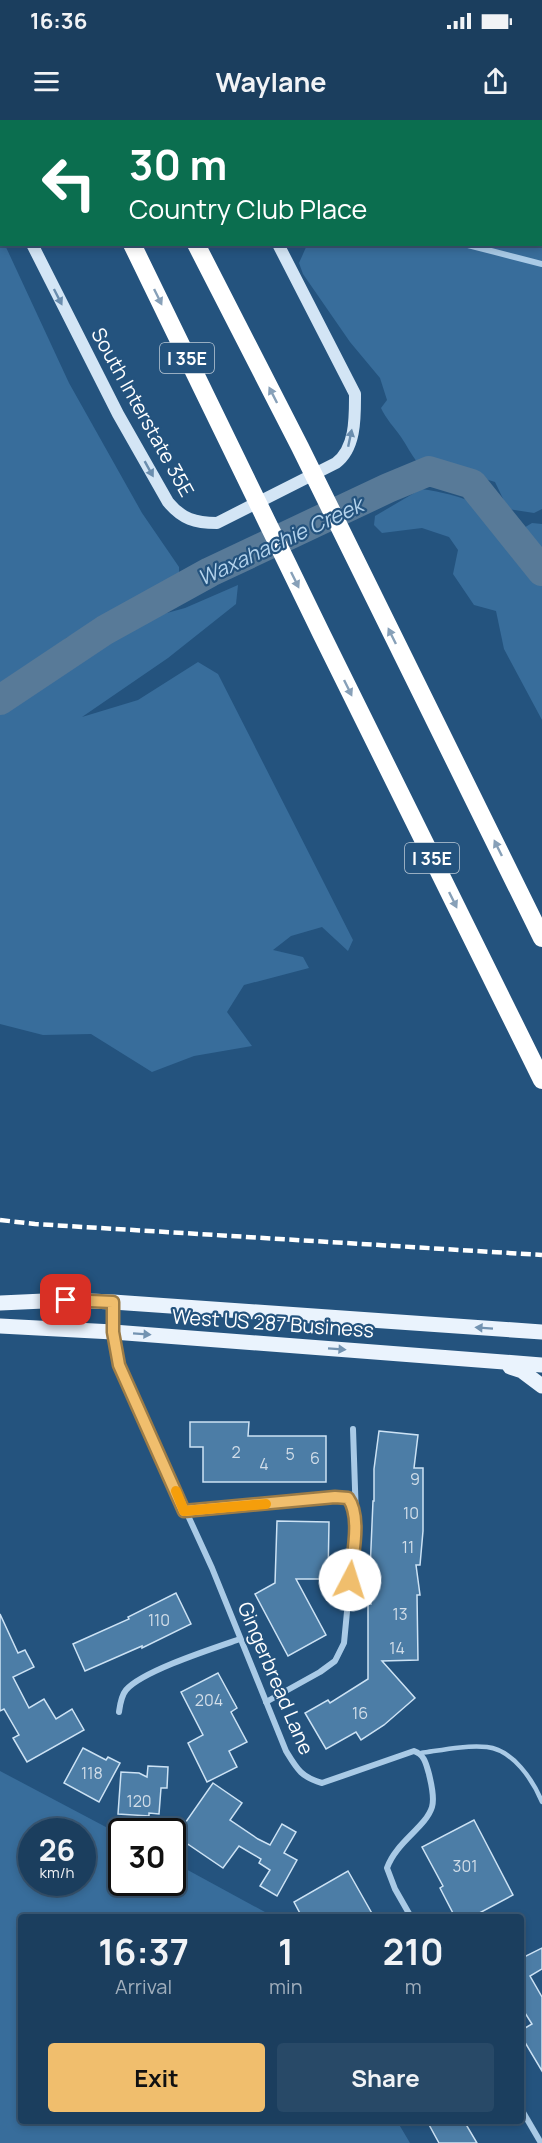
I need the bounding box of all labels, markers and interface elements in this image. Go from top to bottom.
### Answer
text: 16:36 [30,6,87,36]
text: Waylane [215,63,327,100]
icon: menu [30,65,63,98]
icon: share [479,65,512,98]
text: 30 m [129,135,227,193]
icon: left [30,144,108,222]
text: Country Club Place [129,190,367,227]
one-way arrow [54,288,63,305]
one-way arrow [153,289,162,306]
street label: South Interstate 35E [85,323,201,501]
road number: I 35E [160,343,214,373]
one-way arrow [268,386,278,403]
one-way arrow [346,429,356,448]
one-way arrow [144,461,154,478]
water label: Waxahachie Creek [193,489,370,592]
one-way arrow [289,571,299,589]
one-way arrow [388,627,397,644]
one-way arrow [343,679,352,696]
one-way arrow [493,840,502,857]
road number: I 35E [405,843,459,873]
one-way arrow [447,891,457,909]
pin [40,1274,91,1325]
icon: arrive [49,1283,82,1316]
street label: West US 287 Business [171,1302,375,1344]
one-way arrow [474,1323,493,1332]
one-way arrow [133,1329,152,1339]
one-way arrow [327,1344,346,1353]
house number: 2 [231,1441,241,1463]
house number: 5 [285,1443,295,1465]
house number: 6 [310,1447,320,1469]
house number: 4 [259,1453,269,1475]
house number: 9 [410,1468,420,1490]
house number: 10 [403,1502,419,1524]
house number: 11 [402,1536,414,1558]
position arrow [318,1548,382,1612]
street label: Gingerbread Lane [232,1597,320,1759]
house number: 13 [392,1603,408,1625]
house number: 110 [148,1609,170,1631]
house number: 14 [389,1637,405,1659]
house number: 204 [195,1689,223,1711]
house number: 16 [352,1702,368,1724]
house number: 118 [81,1762,103,1784]
house number: 120 [126,1790,152,1812]
speed limit sign: 30 [108,1818,186,1896]
text: 26 [39,1829,75,1870]
house number: 301 [453,1855,477,1877]
text: km/h [40,1862,74,1883]
text: 16:37 [98,1927,189,1976]
text: 1 [278,1927,294,1976]
text: 210 [383,1927,444,1976]
text: Arrival [115,1973,172,2000]
text: min [269,1973,303,2000]
text: m [405,1973,422,2000]
button: Exit [48,2043,265,2112]
button: Share [277,2043,494,2112]

